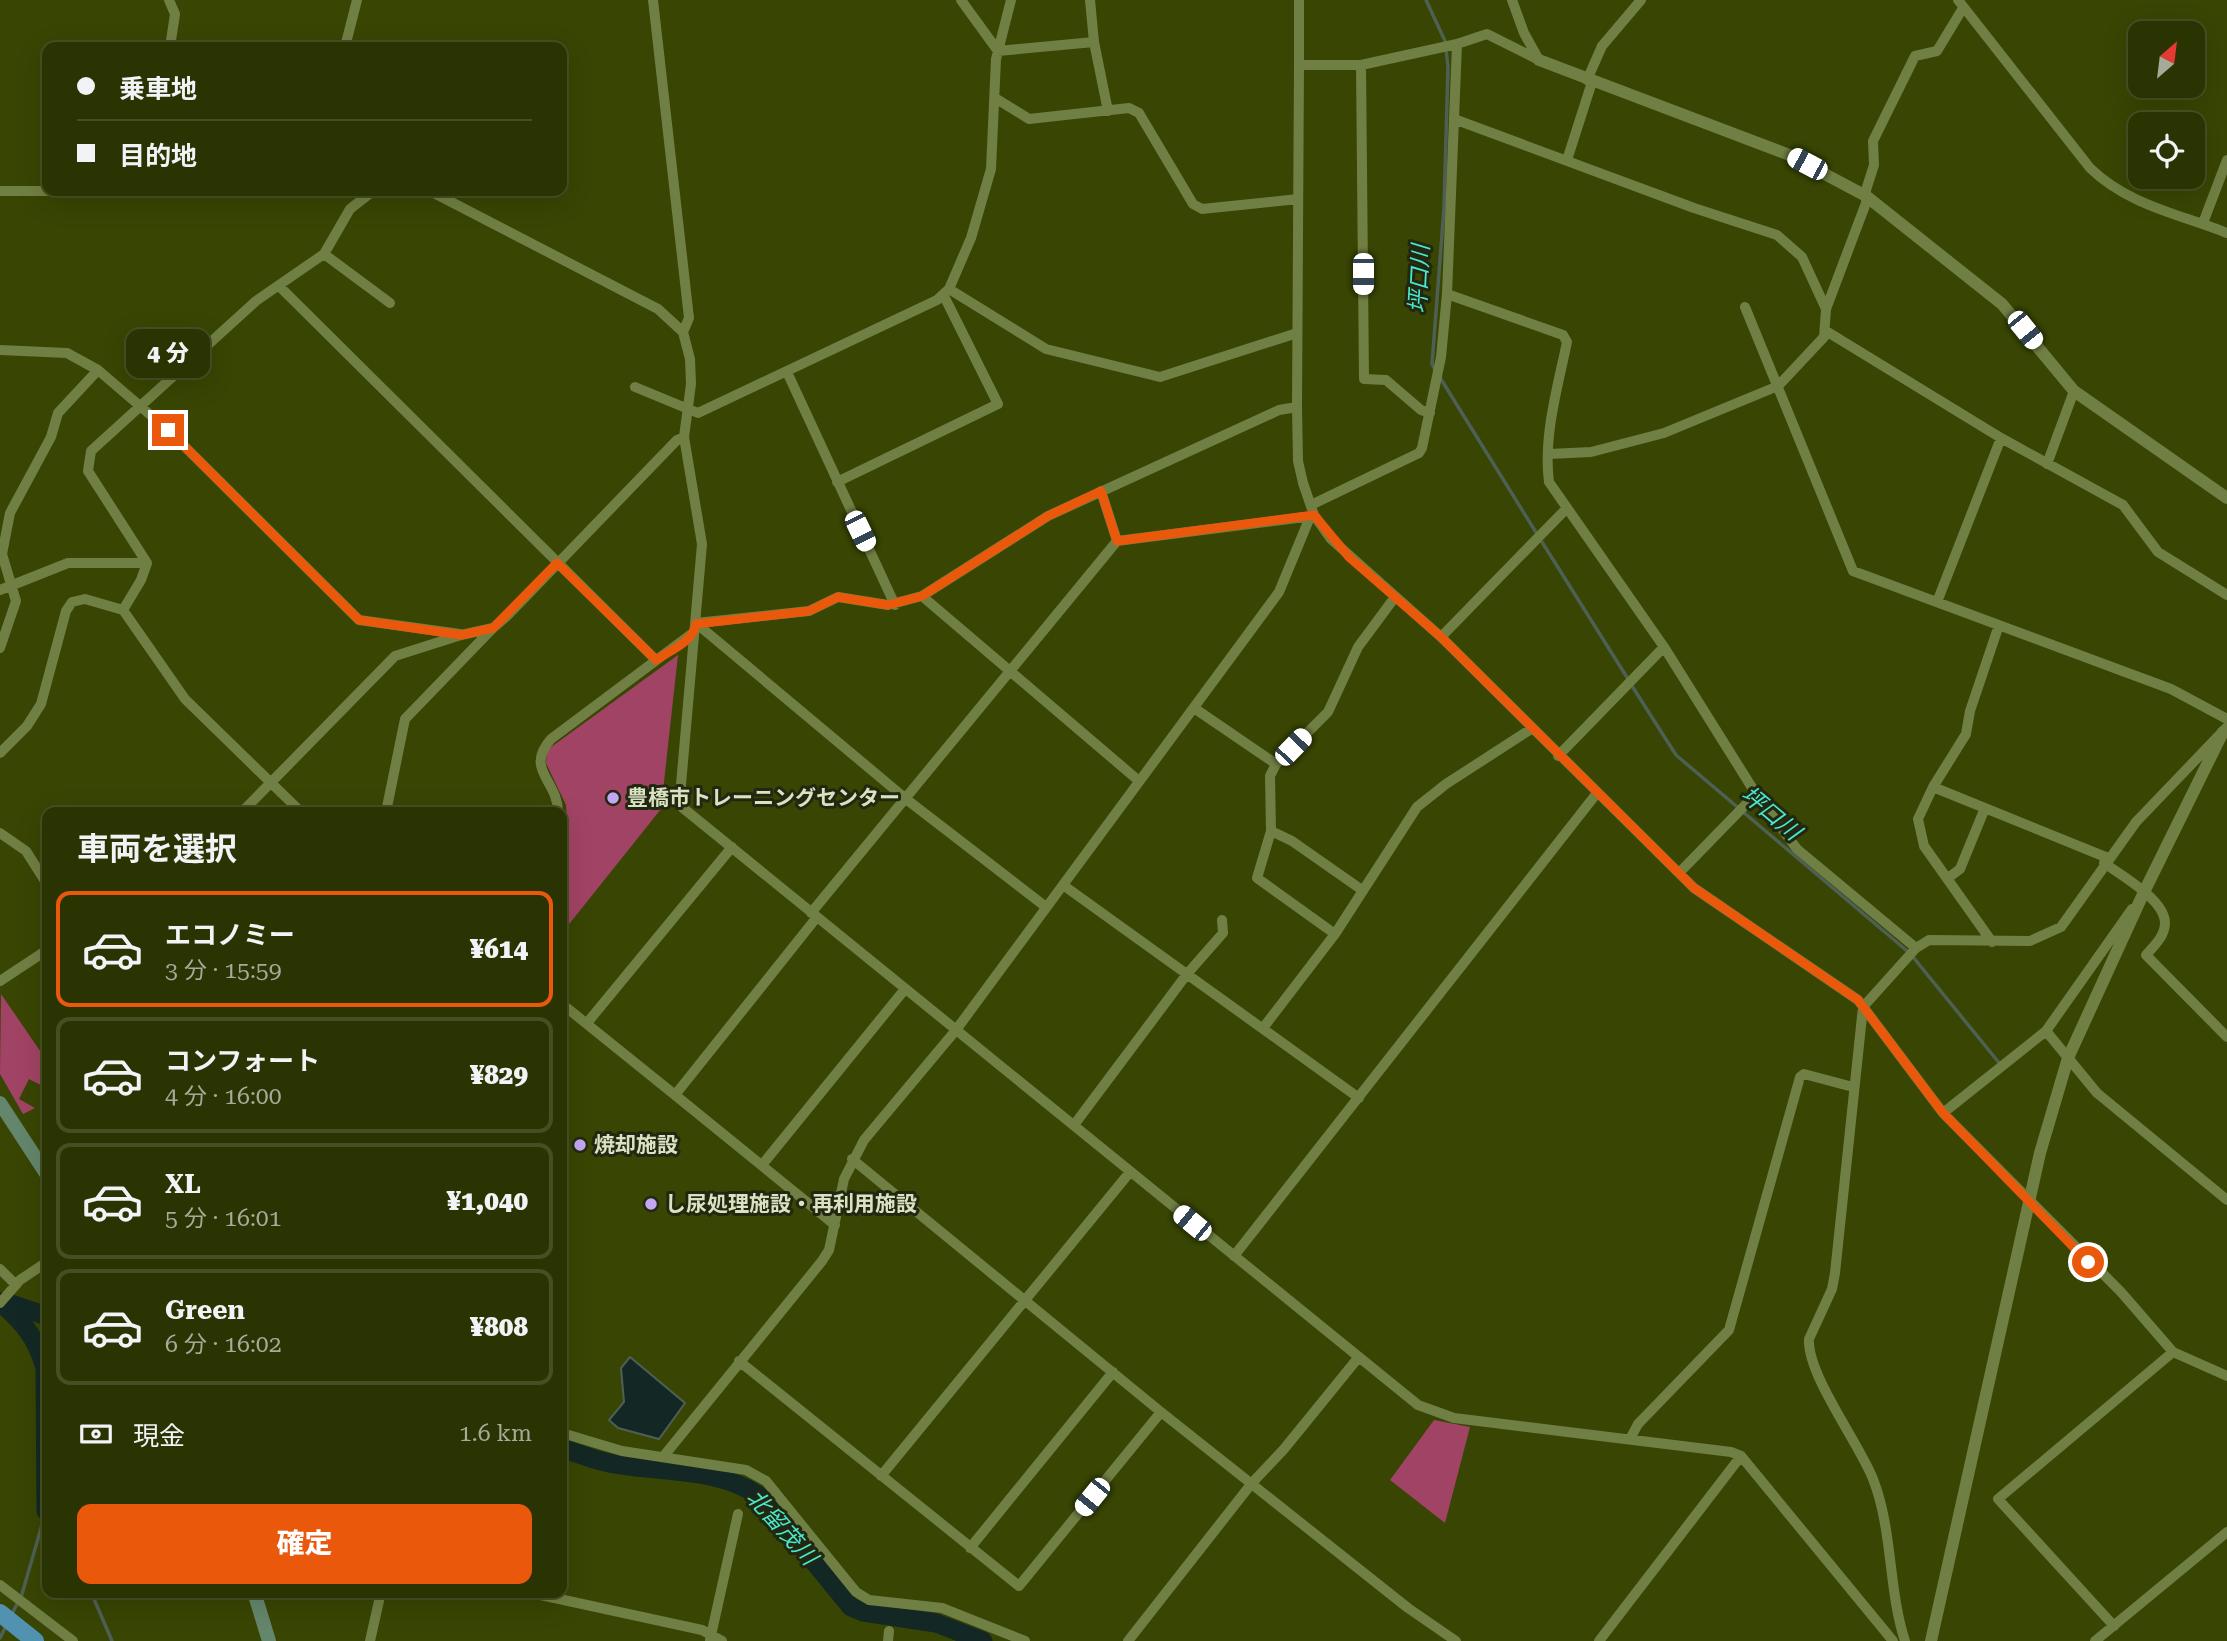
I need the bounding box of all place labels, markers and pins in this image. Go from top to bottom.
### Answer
place label: 豊橋市トレーニングセンター [627,786,900,810]
marker: 豊橋市トレーニングセンター [605,790,621,806]
place label: 焼却施設 [594,1133,678,1157]
marker: 焼却施設 [572,1137,588,1153]
place label: し尿処理施設・再利用施設 [665,1192,917,1216]
marker: し尿処理施設・再利用施設 [643,1196,659,1212]

